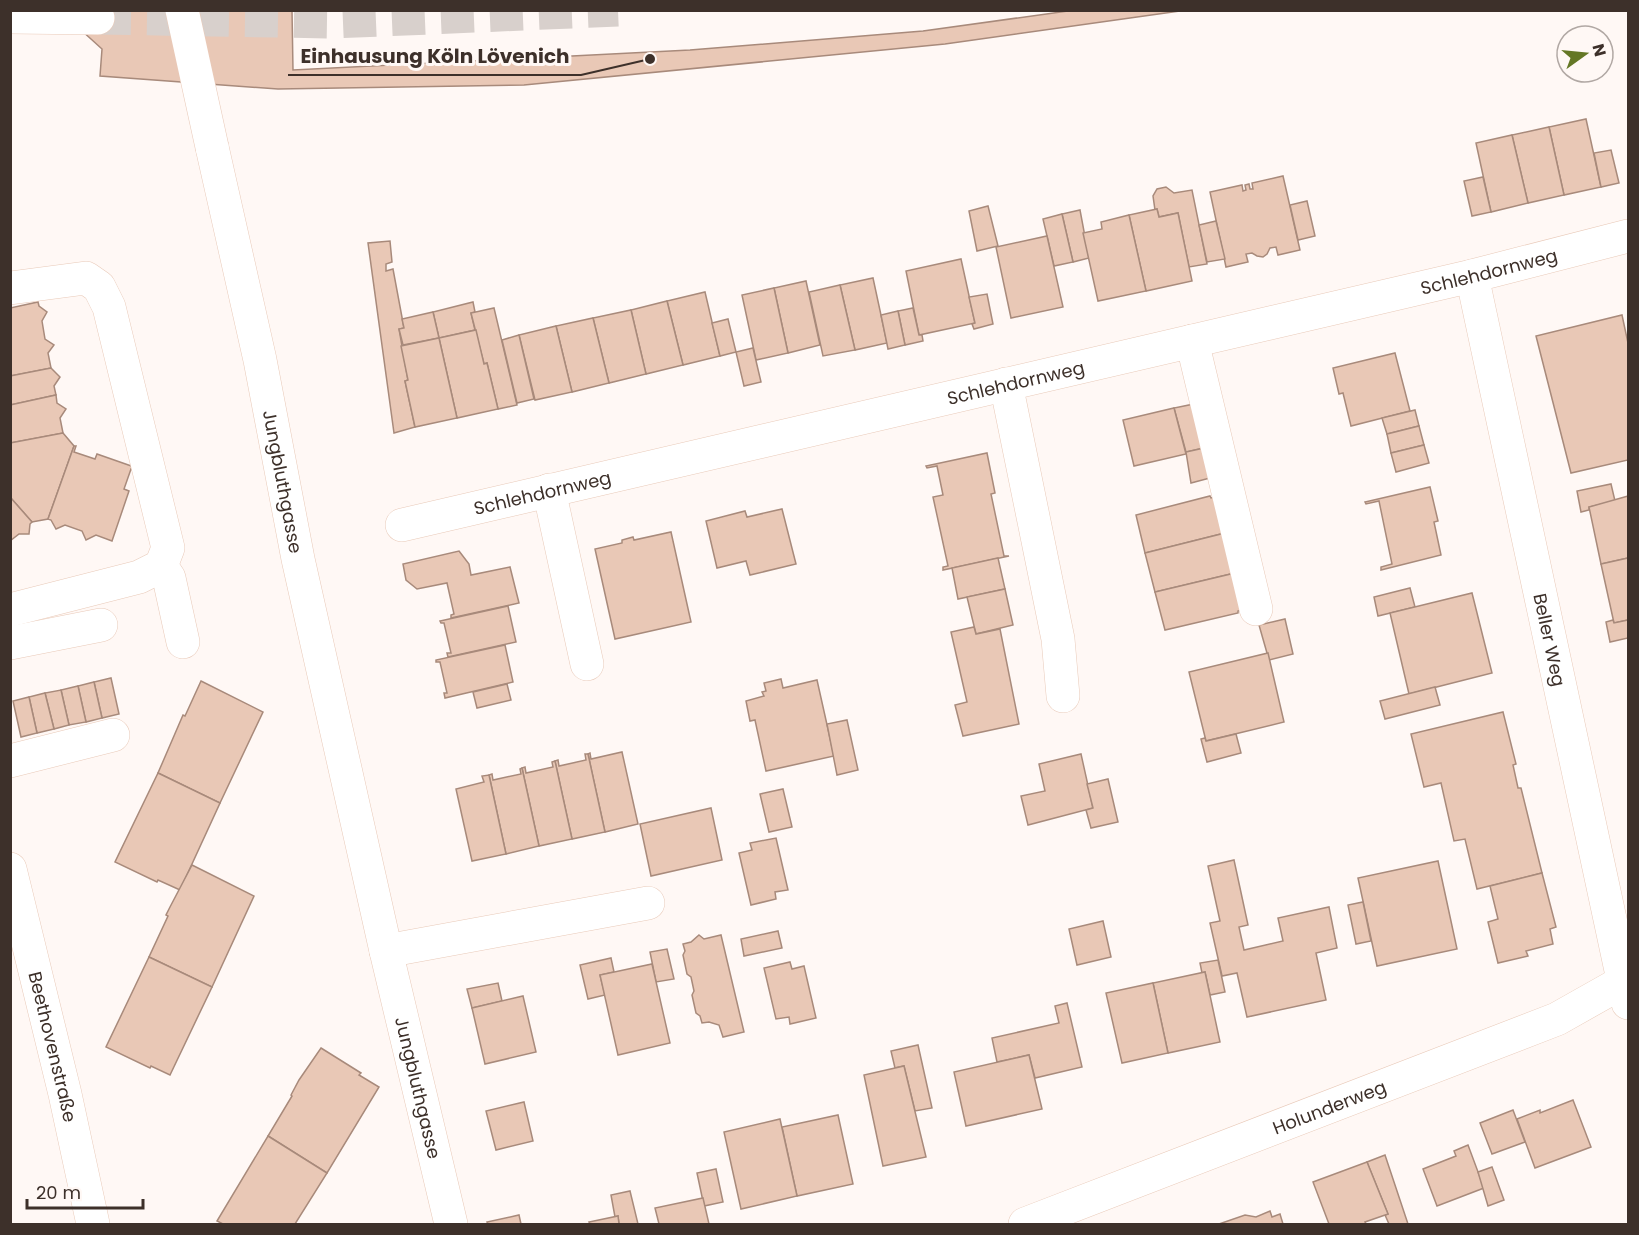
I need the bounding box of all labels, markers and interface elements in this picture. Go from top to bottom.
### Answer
north arrow [1555,24,1615,84]
callout: Einhausung Köln Lövenich [288,37,581,75]
text: N [1586,41,1612,59]
text: Einhausung Köln Lövenich [300,42,570,70]
street label: Schlehdornweg [1418,242,1560,300]
street label: Schlehdornweg [944,354,1087,410]
street label: Jungbluthgasse [257,408,309,555]
street label: Schlehdornweg [471,464,613,520]
street label: Beller Weg [1528,591,1572,689]
street label: Beethovenstraße [23,969,83,1124]
street label: Jungbluthgasse [390,1014,447,1161]
street label: Holunderweg [1269,1074,1390,1140]
scale bar [27,1172,142,1210]
text: 20 m [36,1180,81,1205]

